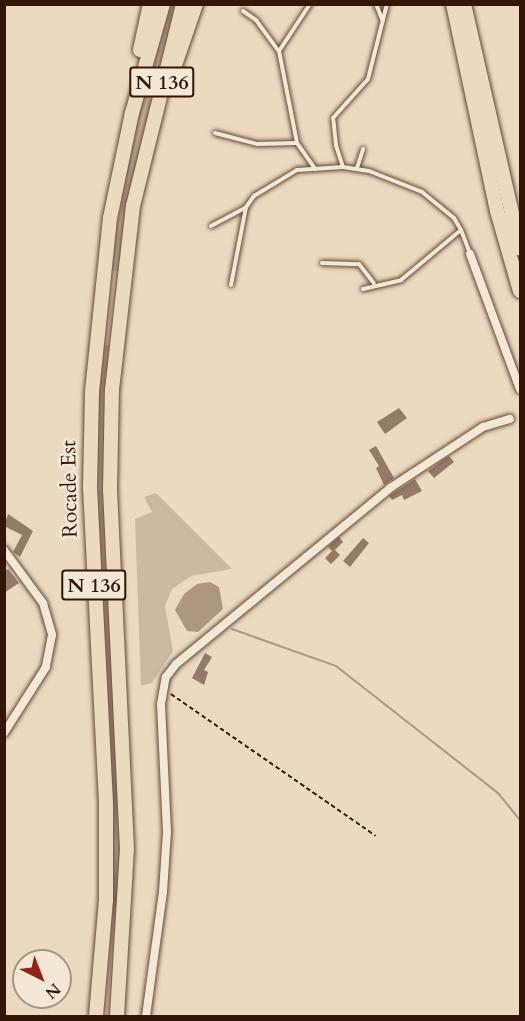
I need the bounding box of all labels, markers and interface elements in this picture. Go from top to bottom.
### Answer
road number: N 136 [129,65,195,99]
street label: Rocade Est [57,440,83,538]
road number: N 136 [61,568,127,602]
north arrow [12,949,72,1009]
text: N [40,978,65,1004]

